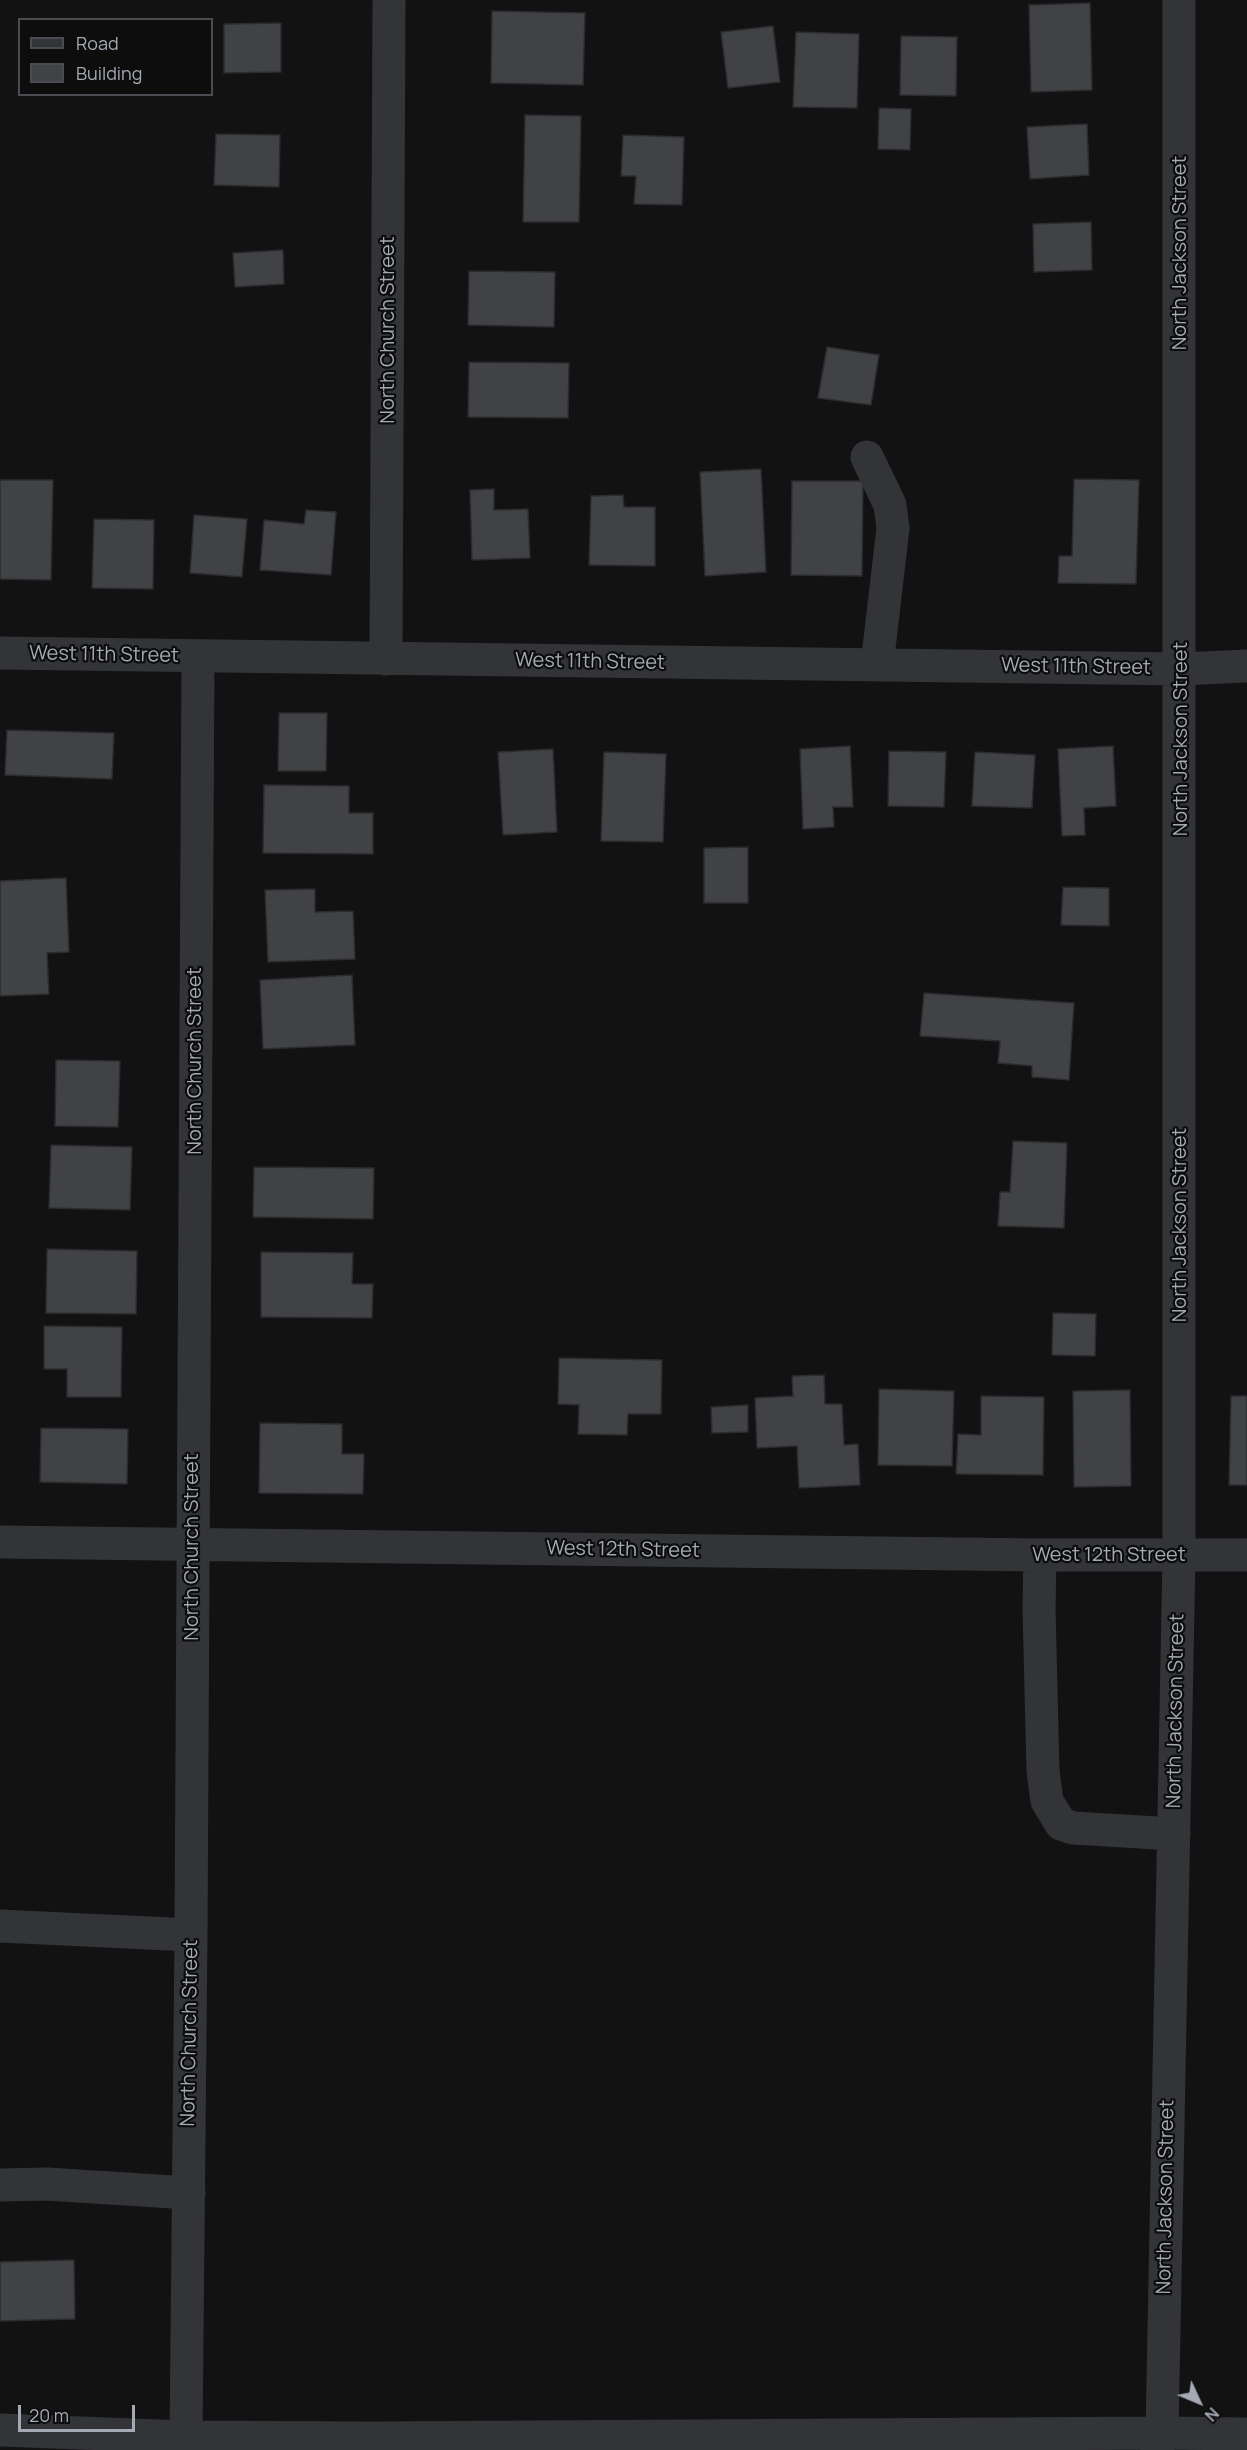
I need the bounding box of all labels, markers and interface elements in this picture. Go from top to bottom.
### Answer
legend [18,18,213,96]
text: Road [76,31,119,55]
text: Building [76,61,142,85]
street label: North Jackson Street [1168,156,1192,350]
street label: North Church Street [376,236,400,424]
street label: West 11th Street [29,642,179,668]
street label: North Jackson Street [1169,642,1193,836]
street label: West 11th Street [515,649,665,675]
street label: West 11th Street [1001,654,1151,680]
street label: North Church Street [183,967,207,1155]
street label: North Jackson Street [1168,1128,1192,1322]
street label: North Church Street [180,1453,204,1641]
street label: West 12th Street [546,1537,700,1563]
street label: West 12th Street [1032,1543,1186,1567]
street label: North Jackson Street [1162,1613,1190,1809]
street label: North Church Street [176,1939,204,2127]
street label: North Jackson Street [1152,2099,1180,2295]
north arrow [1169,2372,1229,2432]
scale bar [21,2393,138,2431]
text: 20 m [29,2403,69,2427]
text: N [1200,2403,1224,2426]

